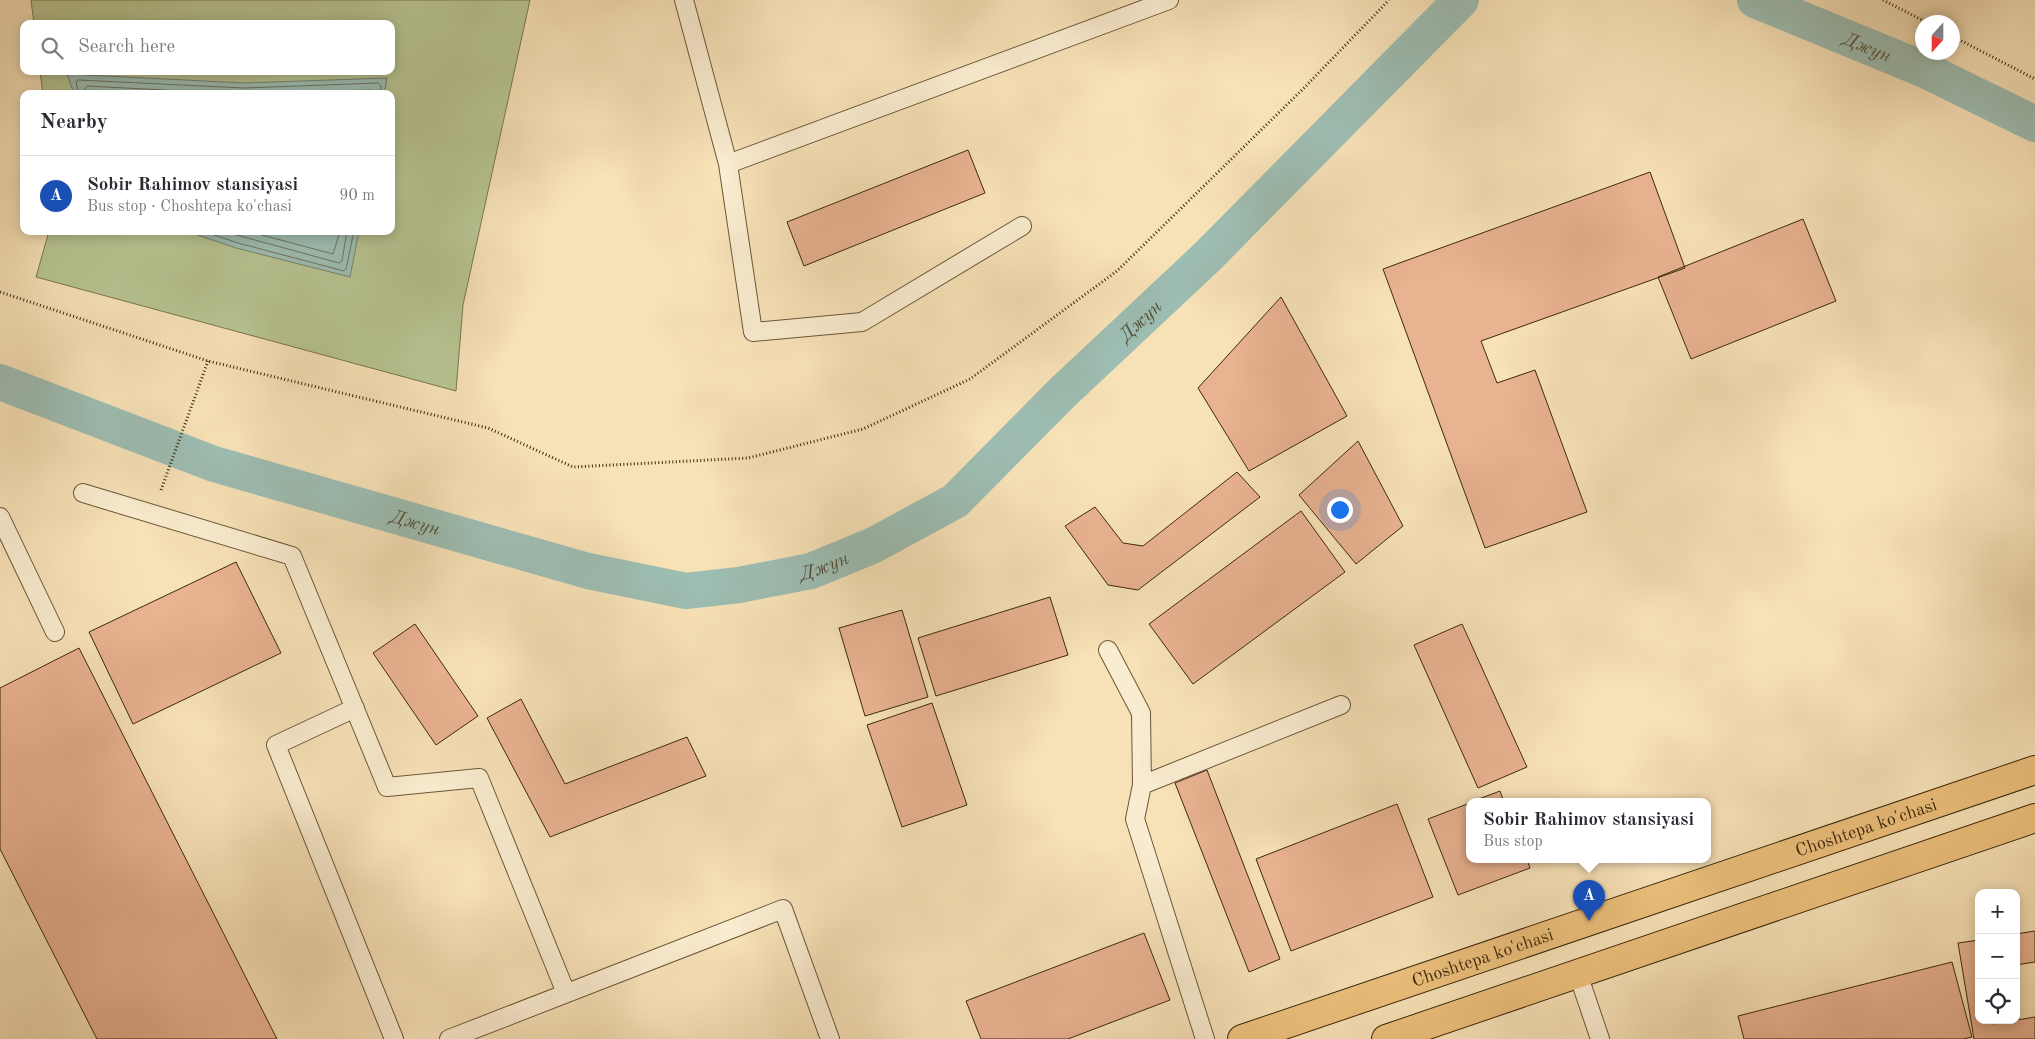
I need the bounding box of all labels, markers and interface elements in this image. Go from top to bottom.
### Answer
north arrow [1915,15,1960,60]
search box [20,20,395,75]
water label: Джун [1837,29,1894,67]
icon: search [38,34,66,62]
text: Search here [78,38,175,57]
text: Nearby [40,112,108,133]
text: Sobir Rahimov stansiyasi [87,176,298,195]
text: A [50,188,62,204]
text: 90 m [339,188,375,204]
text: Bus stop · Choshtepa ko'chasi [87,199,292,215]
water label: Джун [1115,298,1166,348]
your location [1327,497,1353,523]
water label: Джун [385,507,442,540]
water label: Джун [796,550,852,585]
street label: Choshtepa ko'chasi [1793,796,1940,861]
popup [1466,798,1711,863]
text: Sobir Rahimov stansiyasi [1483,811,1694,830]
text: Bus stop [1483,834,1543,850]
pin: A [1573,880,1605,921]
map controls [1975,889,2020,1024]
button: + [1975,889,2020,934]
street label: Choshtepa ko'chasi [1410,926,1556,991]
button: − [1975,934,2020,979]
button: locate [1975,979,2020,1024]

